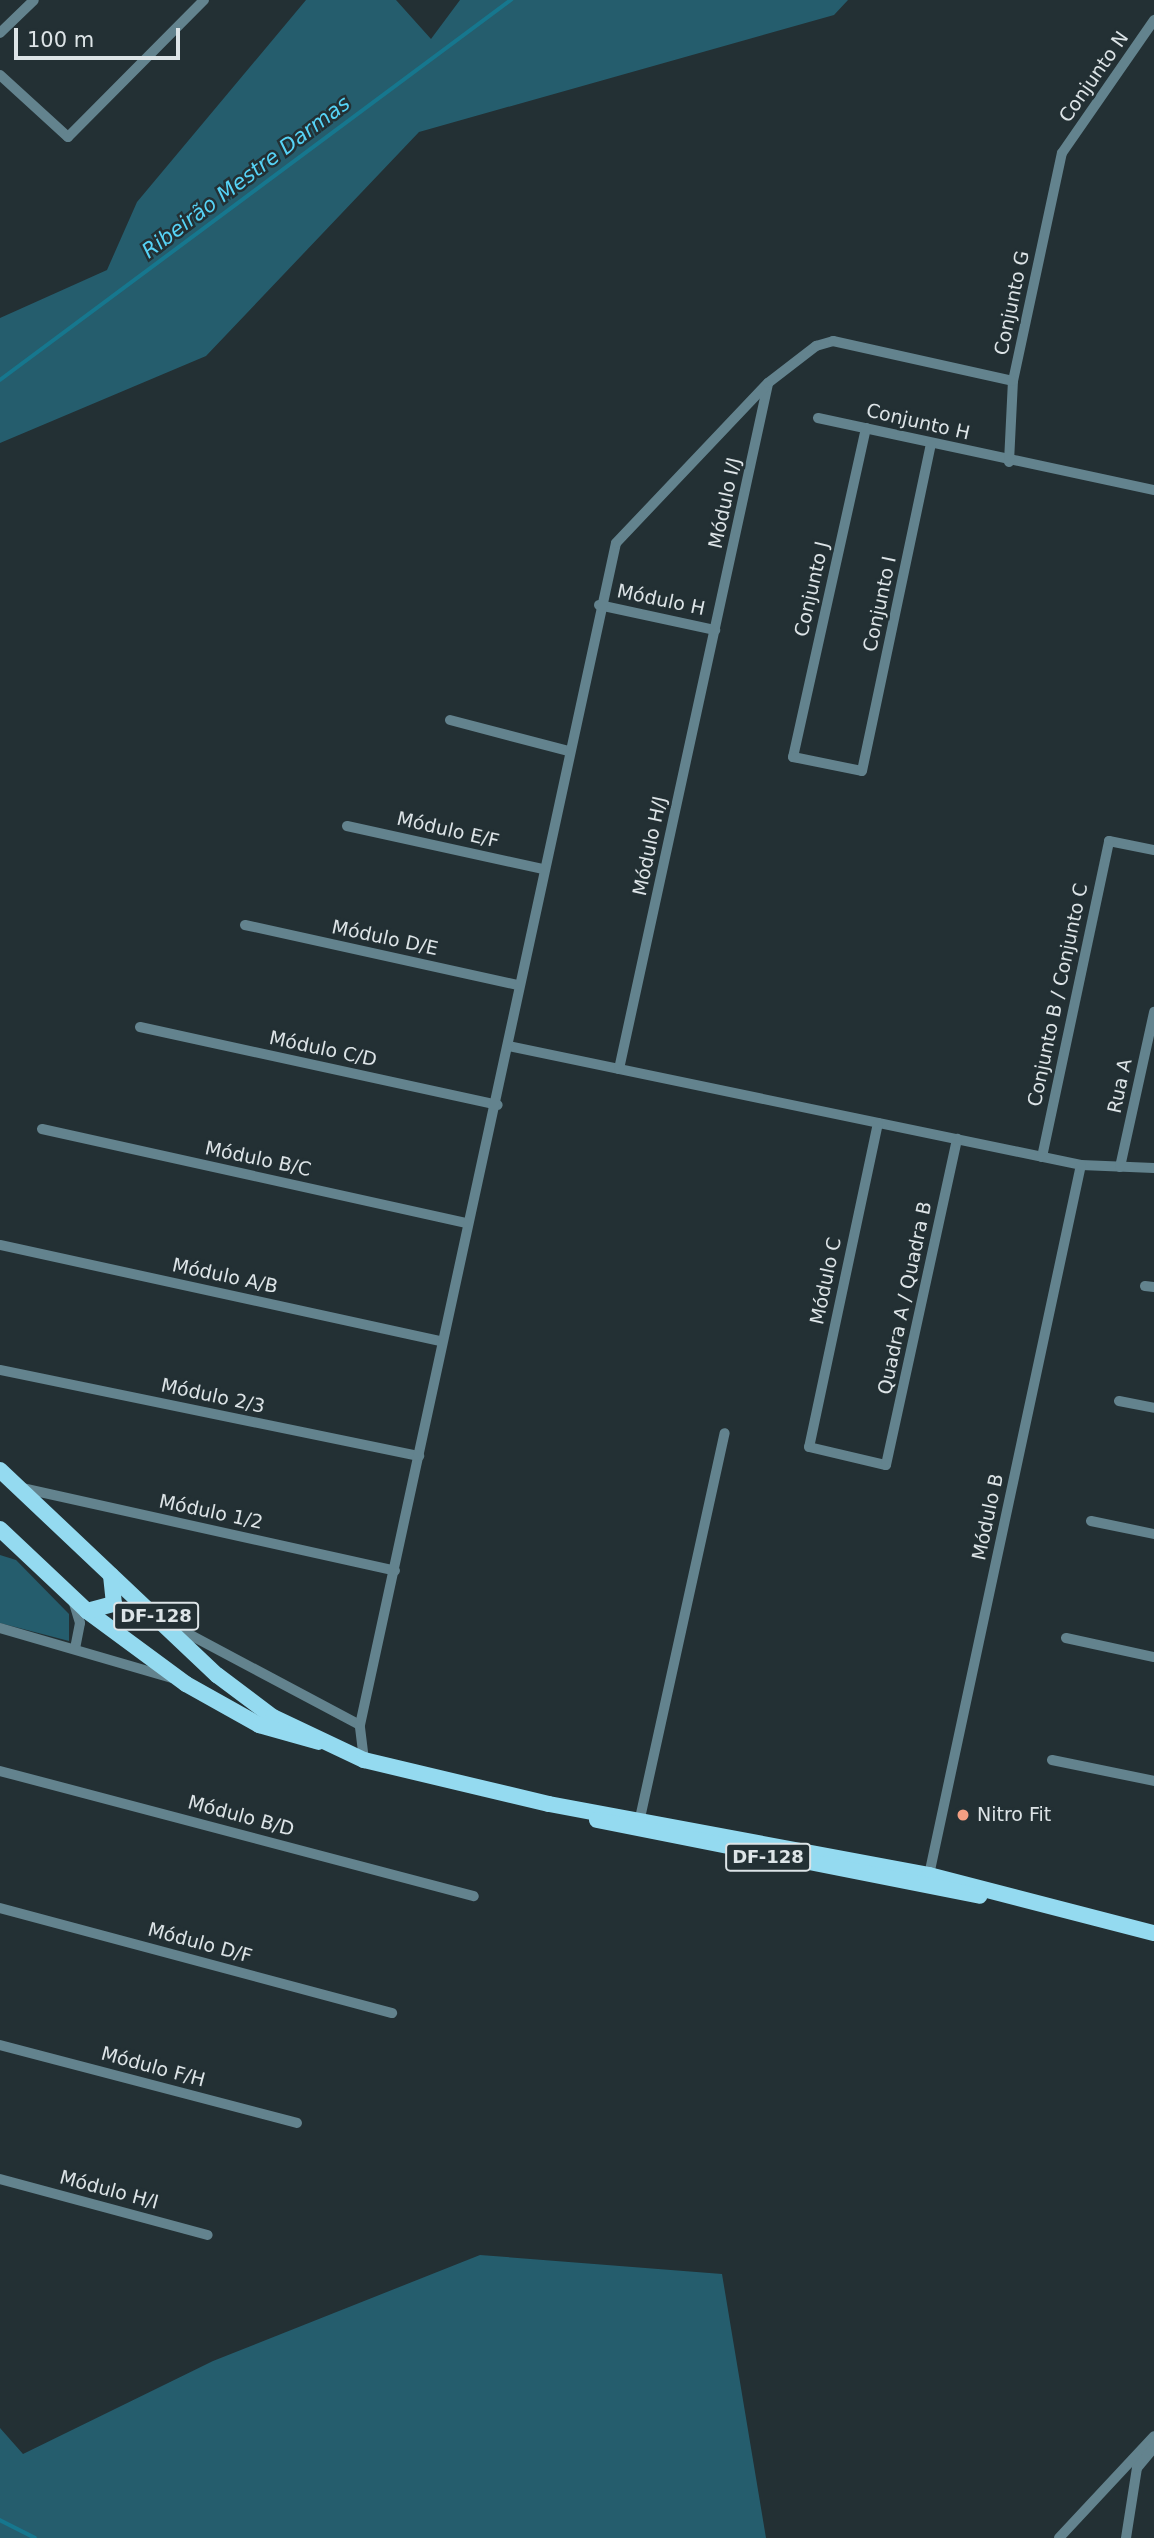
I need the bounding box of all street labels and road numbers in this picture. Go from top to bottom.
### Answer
street label: Conjunto N [1054,27,1134,127]
street label: Conjunto G [990,249,1034,357]
street label: Conjunto H [864,399,972,445]
street label: Módulo I/J [704,455,746,551]
street label: Conjunto J [790,539,834,639]
street label: Conjunto I [859,554,901,654]
street label: Módulo H [615,580,707,620]
street label: Módulo H/J [628,794,672,898]
street label: Módulo E/F [395,807,501,853]
street label: Conjunto B / Conjunto C [1023,881,1093,1109]
street label: Módulo D/E [330,916,440,960]
street label: Módulo C/D [267,1026,379,1072]
street label: Rua A [1103,1057,1137,1115]
street label: Módulo B/C [203,1137,313,1181]
street label: Quadra A / Quadra B [873,1199,937,1397]
street label: Módulo C [806,1235,846,1327]
street label: Módulo A/B [170,1254,280,1298]
street label: Módulo 2/3 [159,1374,267,1418]
street label: Módulo B [968,1472,1008,1562]
street label: Módulo 1/2 [157,1490,265,1534]
road number: DF-128 [112,1602,200,1630]
street label: Módulo B/D [185,1791,297,1841]
road number: DF-128 [724,1842,812,1871]
street label: Módulo D/F [145,1918,255,1968]
street label: Módulo F/H [99,2042,207,2092]
street label: Módulo H/I [57,2166,161,2214]

